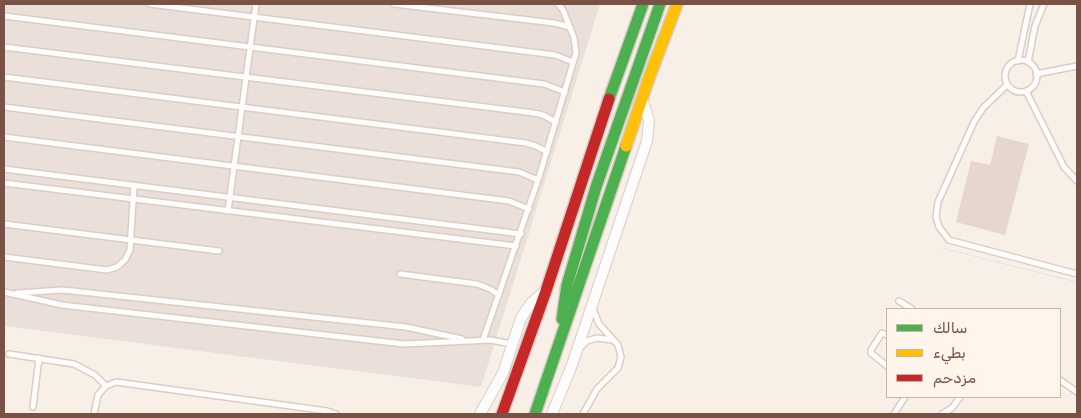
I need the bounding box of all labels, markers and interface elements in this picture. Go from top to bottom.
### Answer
legend [886,308,1061,398]
text: سالك [933,319,968,337]
text: بطيء [933,344,966,362]
text: مزدحم [933,369,976,387]

